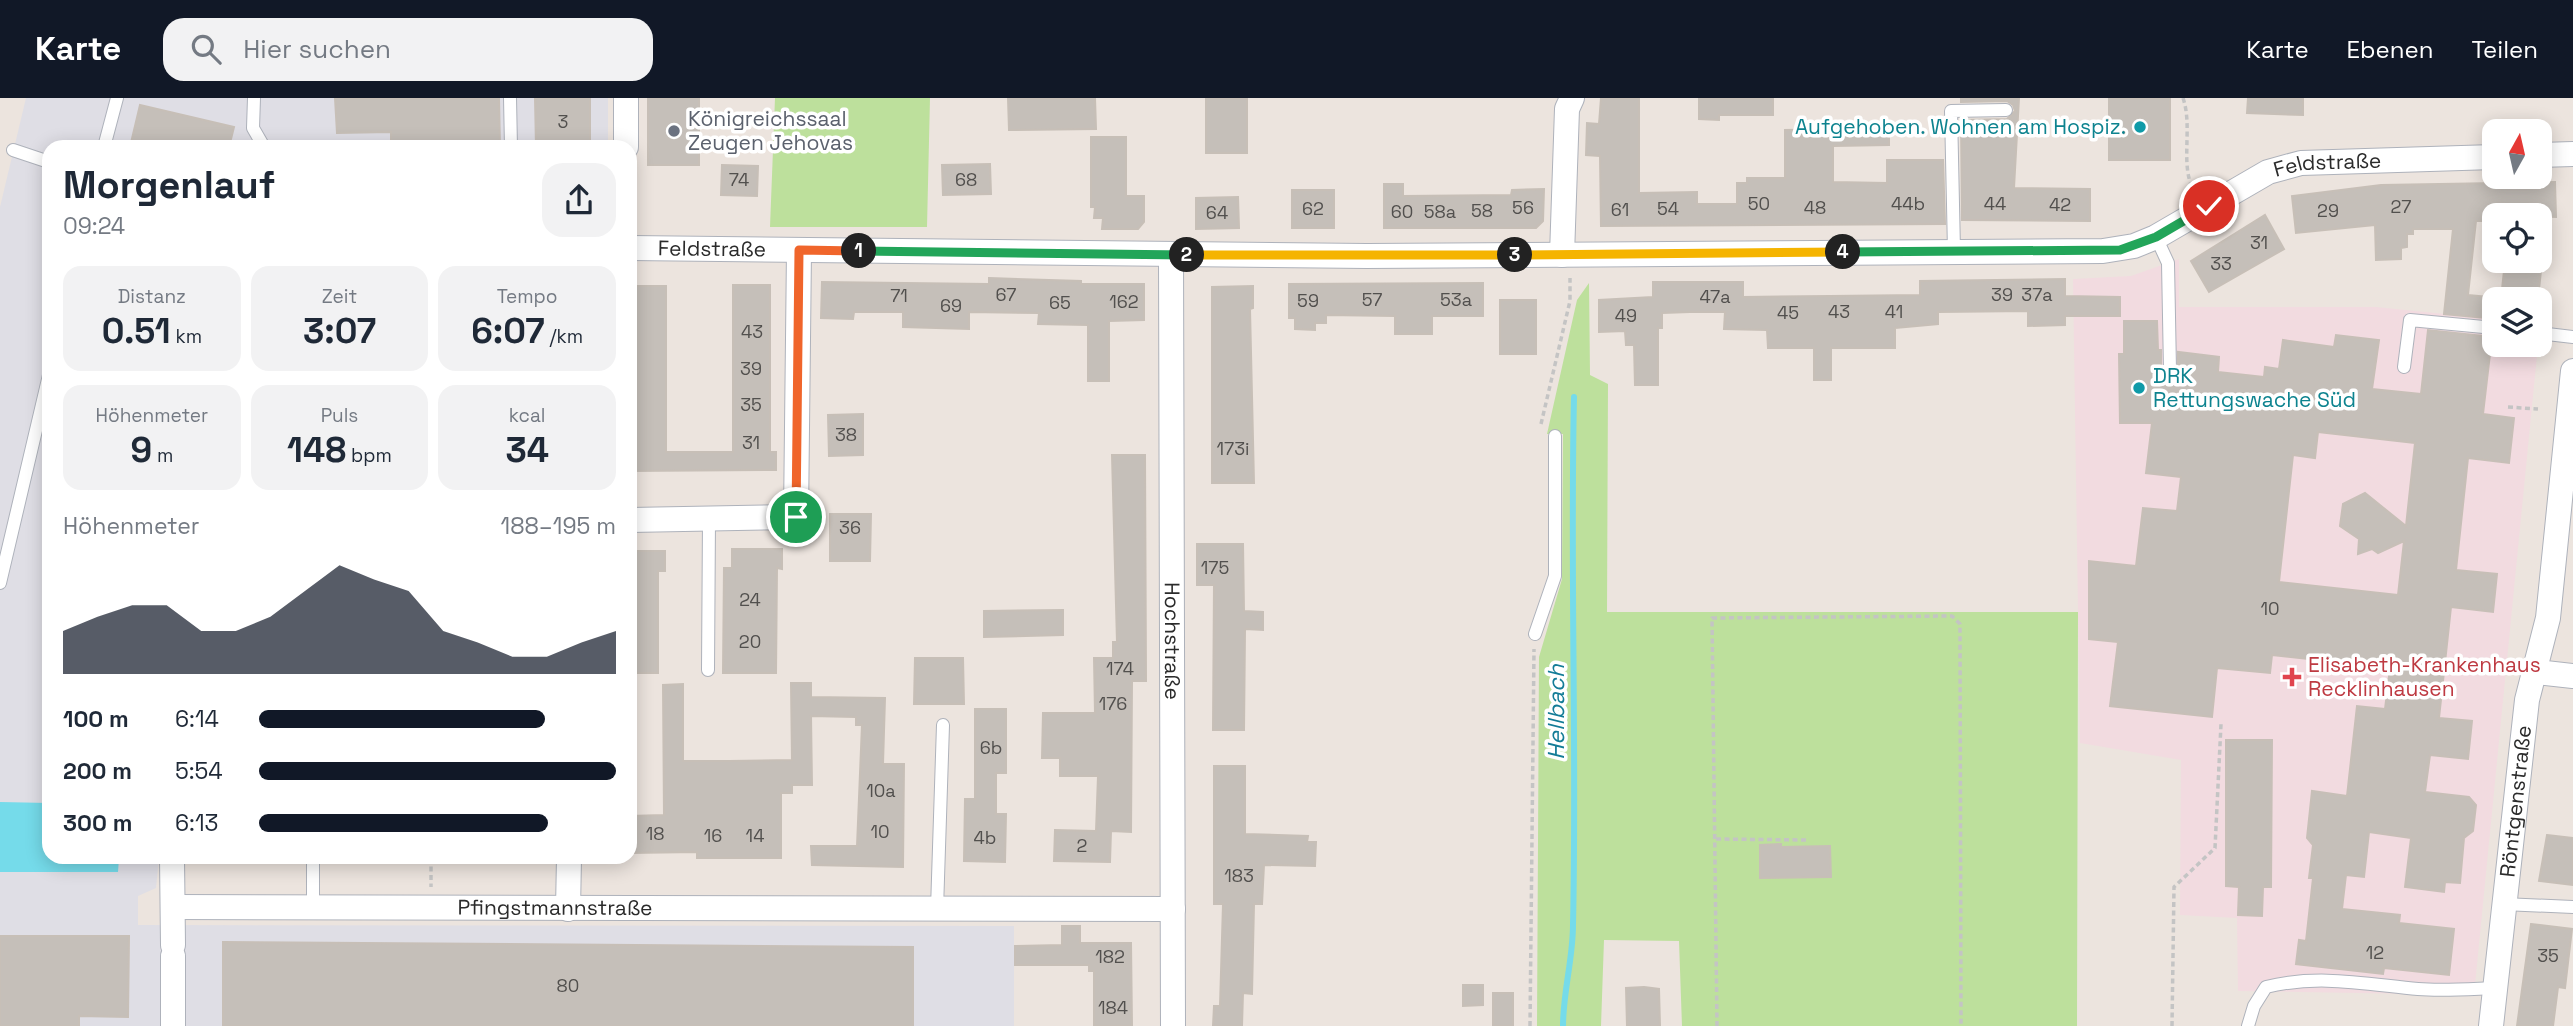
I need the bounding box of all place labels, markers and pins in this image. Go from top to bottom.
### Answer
place label: Königreichssaal Zeugen Jehovas [688,105,853,156]
place label: Aufgehoben. Wohnen am Hospiz. [1795,113,2126,140]
marker: Aufgehoben. Wohnen am Hospiz. [2132,119,2148,135]
marker: Königreichssaal Zeugen Jehovas [666,123,682,139]
pin [2179,176,2239,236]
pin: 1 [842,234,876,268]
pin: 4 [1826,234,1860,270]
pin: 2 [1170,238,1204,272]
pin: 3 [1498,238,1532,272]
place label: DRK Rettungswache Süd [2153,362,2356,413]
marker: DRK Rettungswache Süd [2131,380,2147,396]
pin [766,487,826,547]
place label: Elisabeth-Krankenhaus Recklinhausen [2308,651,2541,702]
marker: Elisabeth-Krankenhaus Recklinhausen [2282,667,2302,687]

